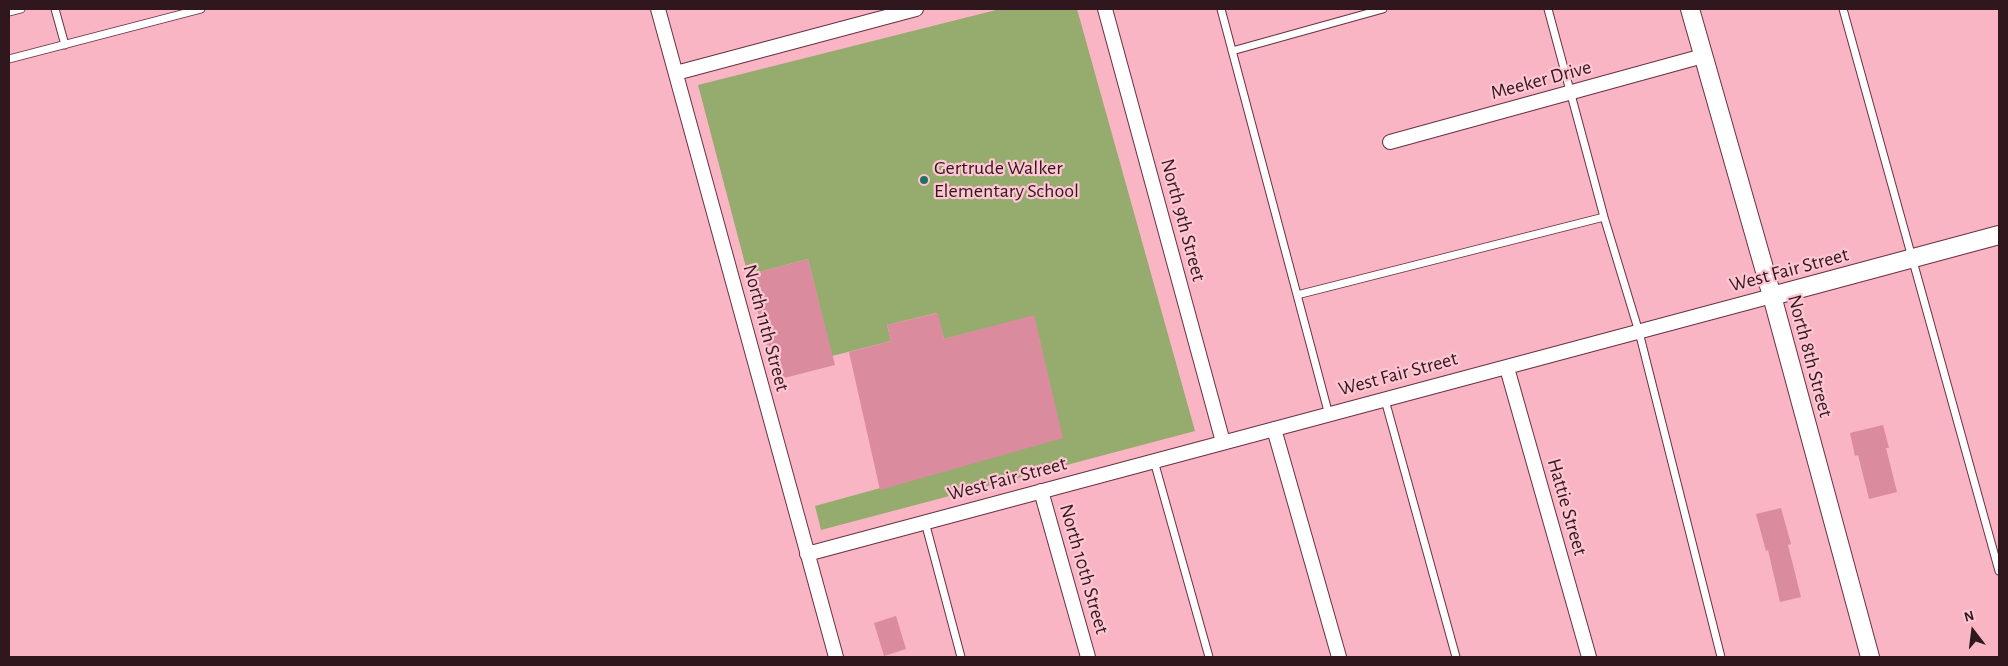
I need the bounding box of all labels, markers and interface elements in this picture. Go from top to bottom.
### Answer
street label: Meeker Drive [1488,55,1594,105]
place label: Gertrude Walker Elementary School [934,156,1079,203]
street label: North 9th Street [1155,156,1211,284]
marker: Gertrude Walker Elementary School [918,174,930,186]
street label: West Fair Street [1727,243,1851,297]
street label: North 11th Street [738,262,794,394]
street label: North 8th Street [1782,292,1838,420]
street label: West Fair Street [1336,347,1460,401]
street label: West Fair Street [945,452,1069,506]
street label: Hattie Street [1542,456,1592,558]
street label: North 10th Street [1054,501,1114,637]
north arrow [1948,606,1998,656]
text: N [1963,608,1976,625]

